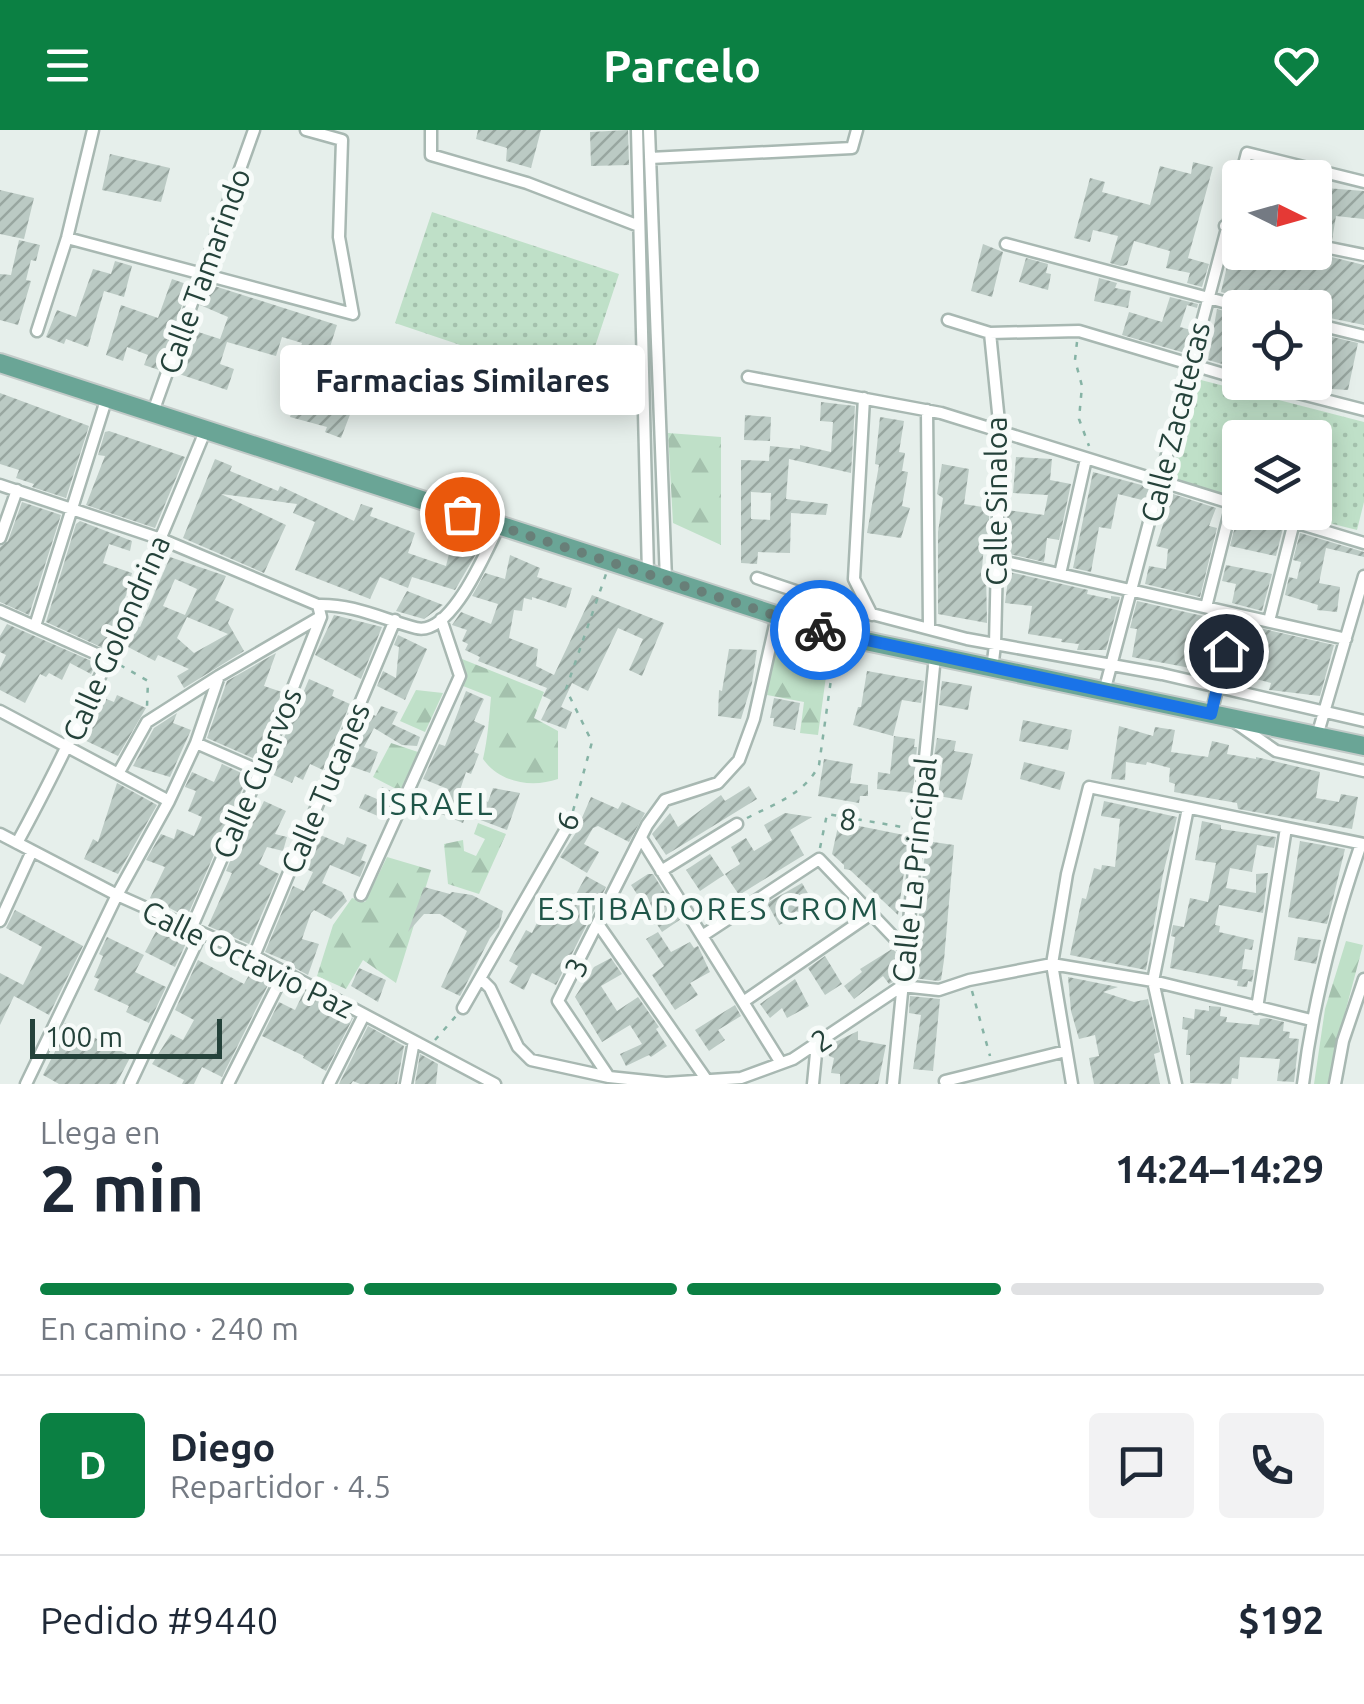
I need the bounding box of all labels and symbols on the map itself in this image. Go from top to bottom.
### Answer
north arrow [1222,160,1332,270]
street label: Calle Tamarindo [151,164,257,378]
street label: Calle Zacatecas [1134,318,1216,526]
callout: Farmacias Similares [280,344,644,414]
street label: Calle Sinaloa [979,416,1013,586]
pin [420,472,505,557]
street label: Calle Golondrina [55,530,177,746]
courier [770,580,870,680]
pin [1184,609,1269,694]
street label: Calle Cuervos [206,683,308,863]
street label: Calle Tucanes [274,698,376,878]
street label: Calle La Principal [885,756,943,984]
district label: ISRAEL [379,785,495,821]
street label: 8 [838,801,858,837]
street label: 6 [548,807,586,835]
district label: ESTIBADORES CROM [537,890,881,926]
street label: Calle Octavio Paz [137,893,359,1025]
street label: 3 [557,952,595,982]
scale bar [30,1014,222,1058]
street label: 2 [804,1021,838,1059]

